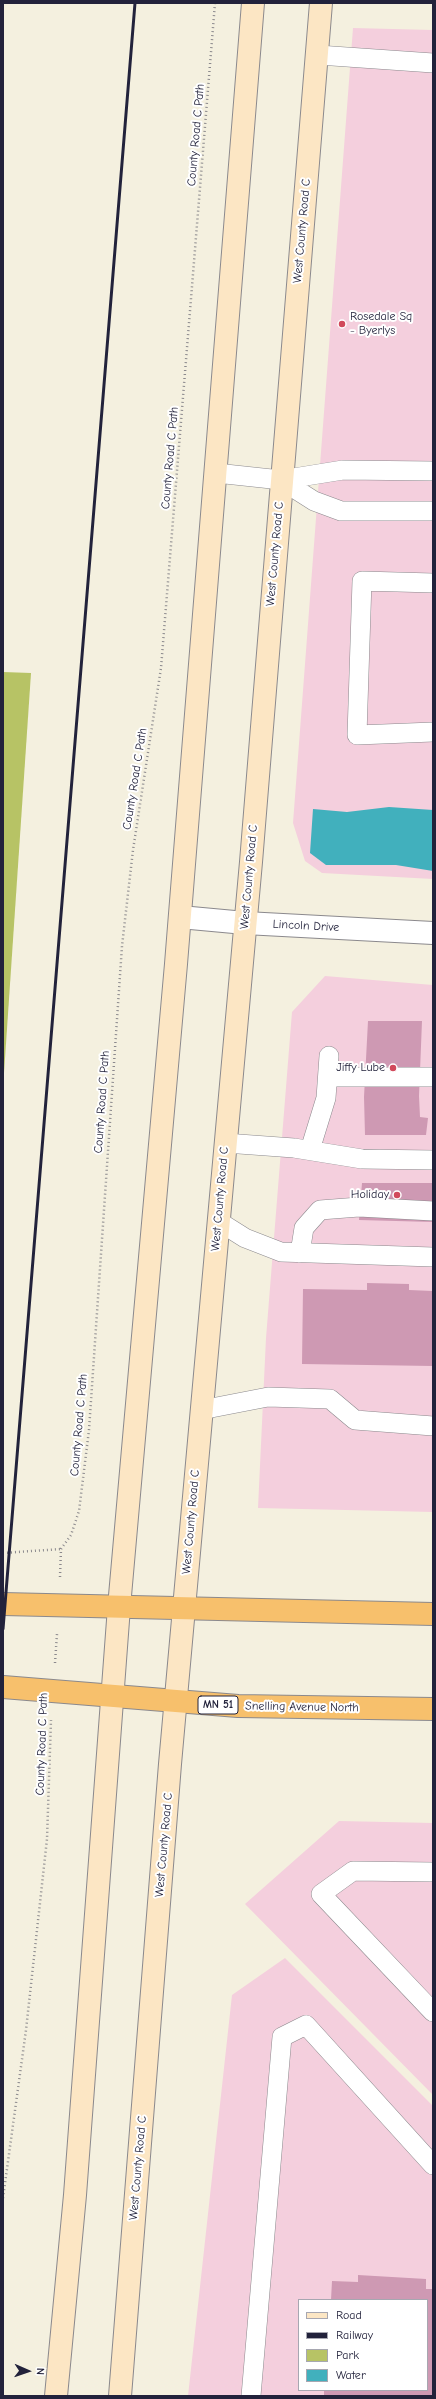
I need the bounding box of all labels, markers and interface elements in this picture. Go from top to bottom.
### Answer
street label: County Road C Path [184,83,208,187]
street label: West County Road C [290,178,314,284]
place label: Rosedale Sq - Byerlys [350,310,412,338]
marker: Rosedale Sq - Byerlys [337,319,347,329]
street label: County Road C Path [158,406,182,510]
street label: West County Road C [263,501,287,607]
street label: County Road C Path [120,727,150,831]
street label: West County Road C [237,824,261,930]
street label: Lincoln Drive [272,917,340,935]
street label: County Road C Path [91,1050,113,1154]
place label: Jiffy Lube [336,1061,385,1075]
marker: Jiffy Lube [388,1063,398,1073]
street label: West County Road C [208,1146,232,1252]
place label: Holiday [351,1188,389,1202]
marker: Holiday [392,1190,402,1200]
street label: County Road C Path [67,1373,91,1477]
street label: West County Road C [179,1469,203,1575]
street label: County Road C Path [33,1692,51,1796]
road number: MN 51 [198,1696,238,1714]
street label: Snelling Avenue North [245,1699,359,1715]
street label: West County Road C [152,1792,176,1898]
street label: West County Road C [126,2115,150,2221]
legend [298,2299,428,2391]
text: Road [336,2308,362,2322]
text: Railway [336,2328,373,2342]
text: Park [336,2348,359,2362]
north arrow [8,2351,48,2391]
text: N [34,2368,47,2375]
text: Water [336,2368,366,2382]

